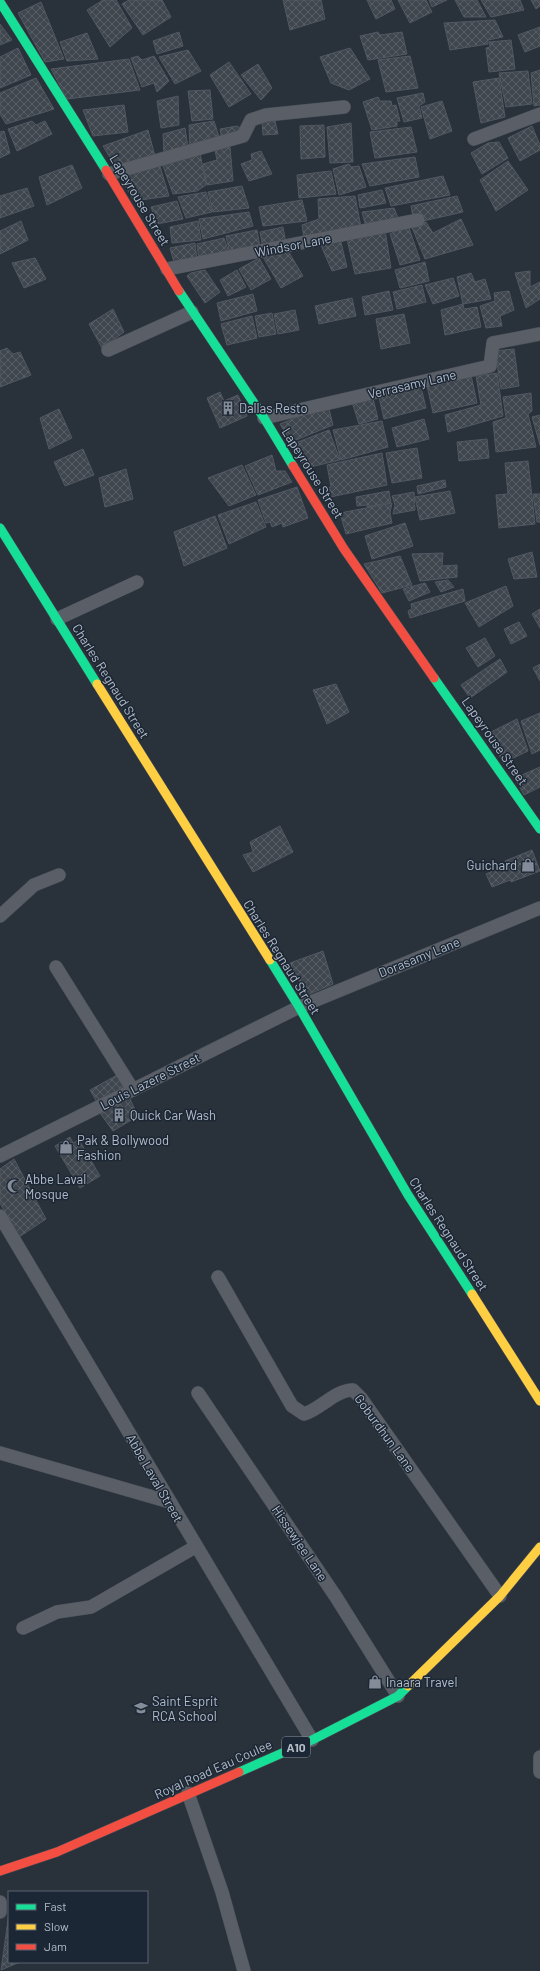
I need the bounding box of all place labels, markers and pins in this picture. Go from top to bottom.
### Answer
building icon: Dallas Resto [220,400,236,416]
place label: Dallas Resto [239,400,308,416]
place label: Guichard [467,857,517,873]
shop icon: Guichard [520,857,536,873]
building icon: Quick Car Wash [111,1107,127,1123]
place label: Quick Car Wash [130,1107,216,1123]
place label: Pak & Bollywood Fashion [77,1132,169,1163]
shop icon: Pak & Bollywood Fashion [58,1139,74,1155]
place label: Abbe Laval Mosque [25,1171,86,1202]
mosque icon: Abbe Laval Mosque [6,1178,22,1194]
shop icon: Inaara Travel [367,1674,383,1690]
place label: Inaara Travel [386,1674,457,1690]
place label: Saint Esprit RCA School [152,1693,218,1724]
school or university icon: Saint Esprit RCA School [133,1700,149,1716]

